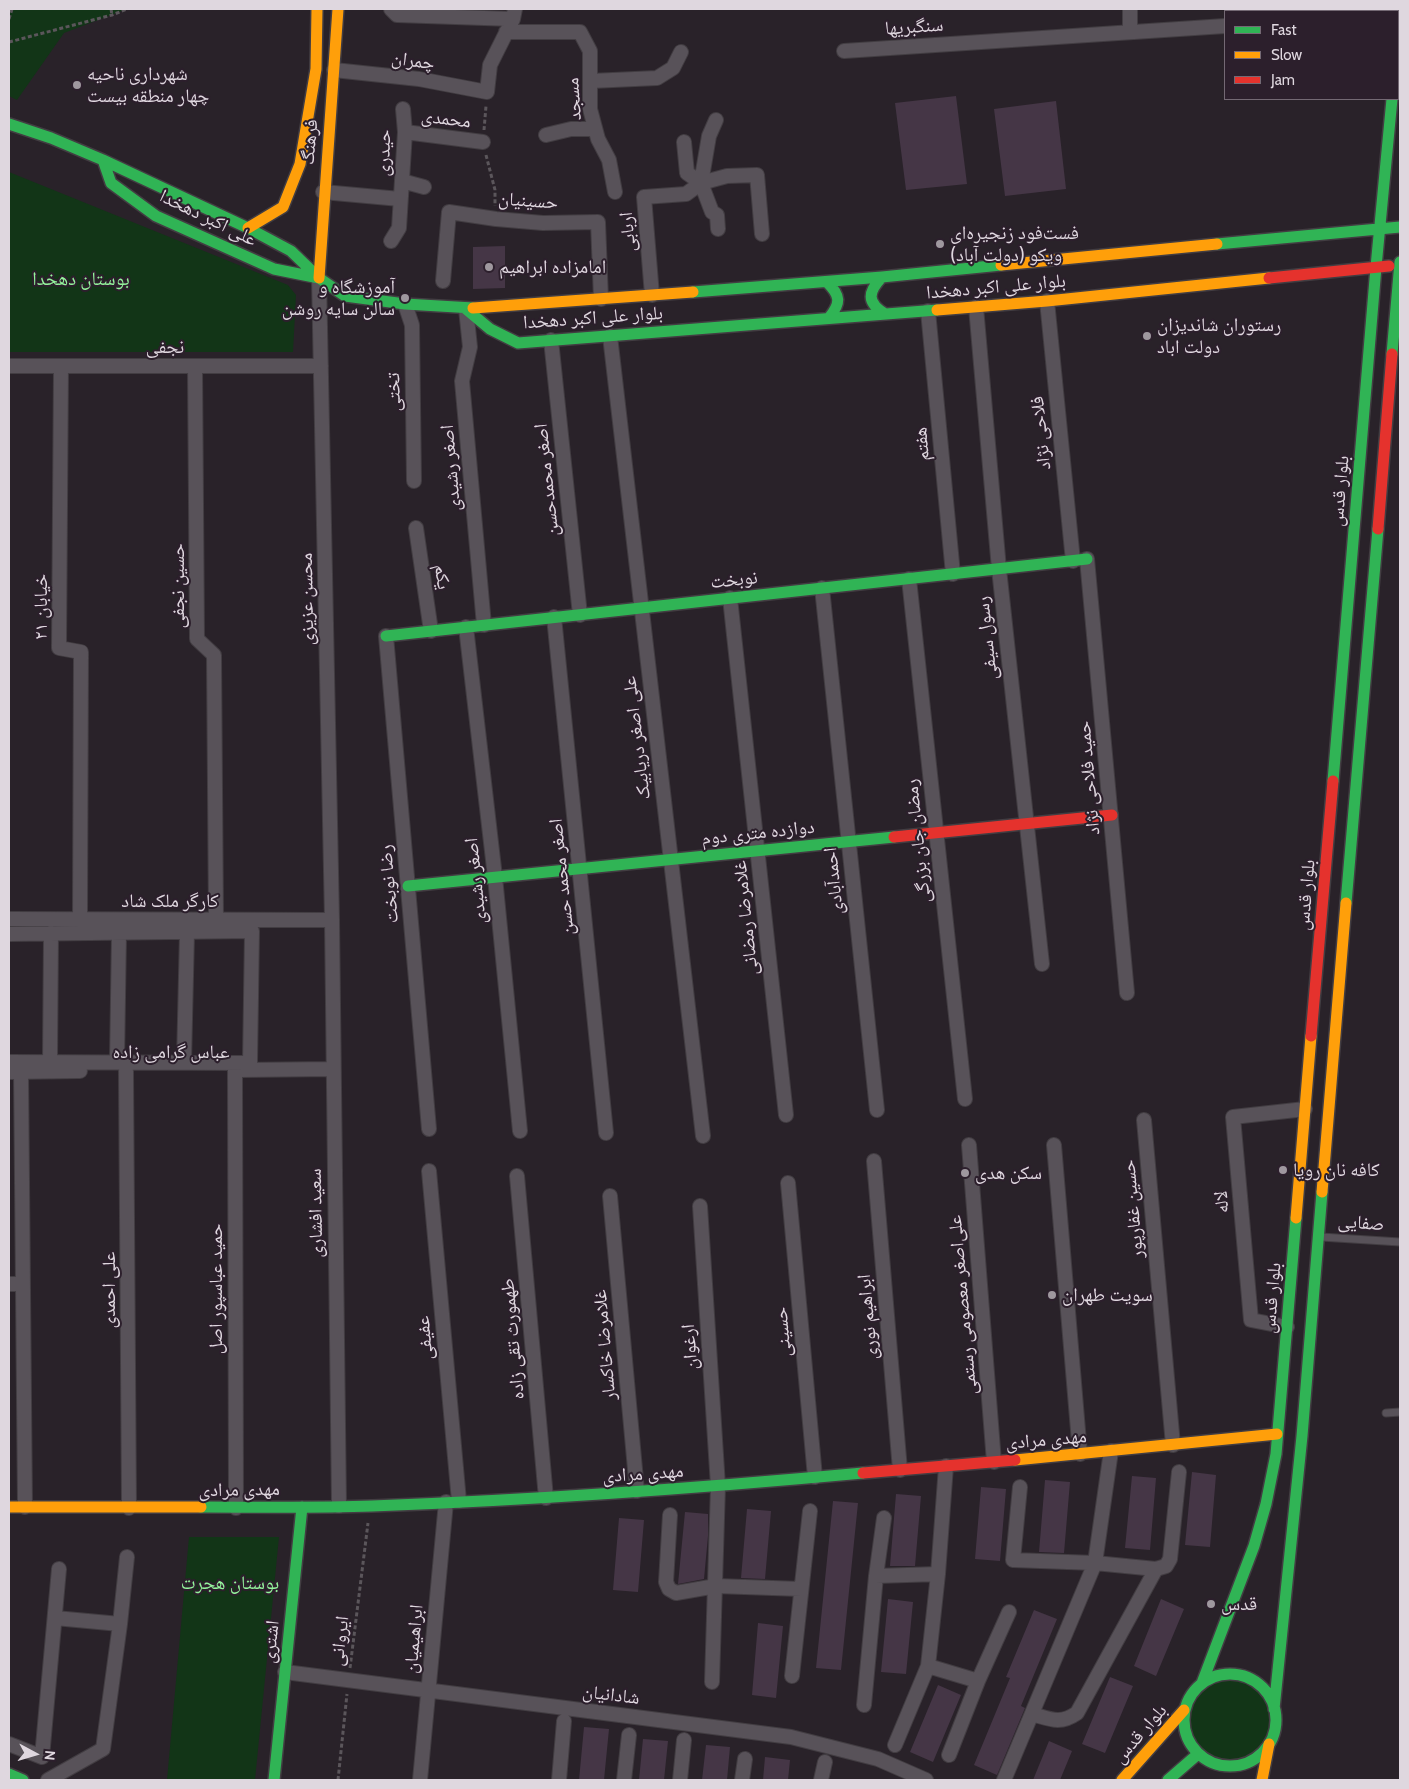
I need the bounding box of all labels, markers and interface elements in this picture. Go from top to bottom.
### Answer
legend [1224,10,1399,100]
street label: سنگبریها [884,14,944,40]
text: Fast [1271,21,1296,39]
text: Slow [1271,46,1302,64]
street label: چمران [390,47,436,75]
place label: شهرداری ناحیه چهار منطقه بیست [87,63,209,107]
text: Jam [1271,71,1295,89]
street label: مسجد [561,77,587,121]
marker: شهرداری ناحیه چهار منطقه بیست [71,79,83,91]
street label: محمدی [420,105,472,133]
street label: فرهنگ [297,118,323,166]
street label: حیدری [372,129,396,177]
street label: علی اکبر دهخدا [156,185,260,251]
street label: حسینیان [497,188,559,214]
street label: اربابی [615,211,641,253]
place label: فست‌فود زنجیره‌ای ویکو (دولت آباد) [950,222,1079,266]
marker: فست‌فود زنجیره‌ای ویکو (دولت آباد) [934,238,946,250]
place label: امامزاده ابراهیم [499,256,606,278]
marker: امامزاده ابراهیم [483,261,495,273]
park label: بوستان دهخدا [32,268,130,290]
street label: بلوار علی اکبر دهخدا [925,270,1067,304]
place label: آموزشگاه و سالن سایه روشن [282,276,395,320]
marker: آموزشگاه و سالن سایه روشن [399,292,411,304]
street label: بلوار علی اکبر دهخدا [522,302,664,334]
place label: رستوران شاندیزان دولت اباد [1157,314,1281,358]
marker: رستوران شاندیزان دولت اباد [1141,330,1153,342]
street label: نجفی [146,336,184,358]
street label: تختی [382,372,406,412]
street label: فلاحی نژاد [1026,395,1056,471]
street label: اصغر محمدحسن [530,422,564,538]
street label: اصغر رشیدی [436,424,466,512]
street label: هفتم [909,426,935,462]
street label: بلوار قدس [1326,455,1354,527]
street label: حسین نجفی [167,543,189,629]
street label: محسن عزیزی [295,553,319,645]
street label: یکم [429,563,455,591]
street label: نوبخت [709,566,759,594]
street label: خیابان ۲۱ [30,574,52,640]
street label: رسول سیفی [971,595,1003,681]
street label: علی اصغر دریابیک [618,675,656,801]
street label: حمید فلاحی نژاد [1073,720,1105,836]
street label: رمضان جان بزرگی [900,778,936,904]
street label: دوازده متری دوم [700,816,816,850]
street label: اصغر محمد حسن [545,817,579,937]
street label: اصغر رشیدی [460,837,492,925]
street label: رضا نوبخت [374,844,404,924]
street label: احمدآبادی [819,846,849,916]
street label: غلامرضا رمضانی [729,859,763,977]
street label: بلوار قدس [1292,859,1320,931]
street label: کارگر ملک شاد [121,890,219,912]
street label: عباس گرامی زاده [112,1041,230,1063]
street label: حسین غفارپور [1117,1159,1149,1259]
place label: کافه نان رویا [1293,1159,1380,1181]
place label: سكن هدى [975,1162,1042,1184]
marker: کافه نان رویا [1277,1164,1289,1176]
marker: سكن هدى [959,1167,971,1179]
street label: سعید افشاری [304,1168,328,1258]
street label: لاله [1210,1190,1234,1214]
street label: صفایی [1337,1210,1385,1236]
street label: علی‌اصغر معصومی رستمی [944,1214,982,1396]
street label: حمید عباسپور اصل [205,1224,227,1354]
street label: علی احمدی [98,1252,120,1328]
street label: بلوار قدس [1258,1262,1286,1334]
street label: ابراهیم نوری [853,1273,883,1361]
street label: طهمورث تقی زاده [496,1278,530,1400]
place label: سويت طهران [1062,1284,1153,1306]
street label: غلامرضا خاکسار [589,1289,621,1401]
marker: سويت طهران [1046,1289,1058,1301]
street label: حسینی [769,1306,797,1358]
street label: عفیفی [412,1315,438,1361]
street label: ارغوان [677,1323,703,1371]
street label: مهدی مرادی [1004,1425,1088,1455]
street label: مهدی مرادی [602,1460,684,1488]
street label: مهدی مرادی [198,1478,280,1502]
park label: بوستان هجرت [181,1572,279,1594]
place label: قدس [1221,1593,1257,1615]
marker: قدس [1205,1598,1217,1610]
street label: ابراهیمیان [400,1604,428,1674]
street label: ایروانی [326,1615,354,1667]
street label: اشتری [257,1619,285,1665]
street label: شادانیان [581,1680,641,1710]
street label: بلوار قدس [1108,1700,1172,1768]
north arrow [10,1729,60,1779]
text: N [40,1750,59,1761]

